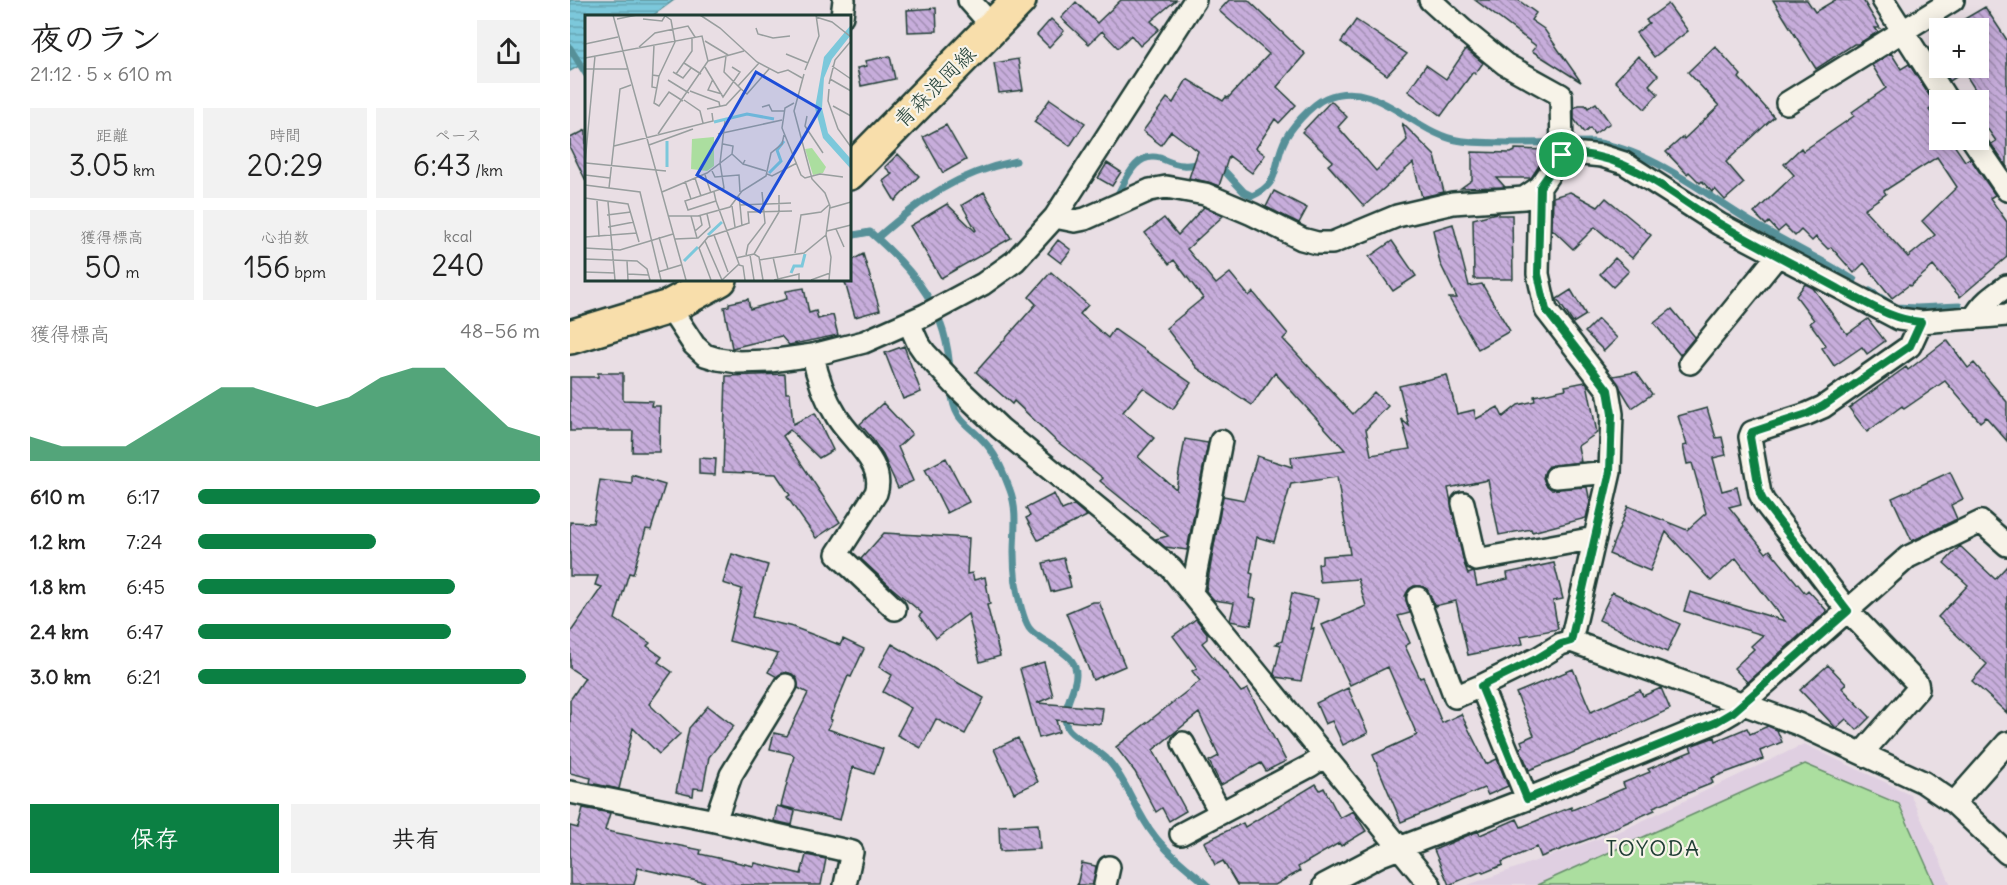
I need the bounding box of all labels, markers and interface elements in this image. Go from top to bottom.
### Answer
inset map [585,15,850,280]
text: 夜のラン [30,17,162,59]
map controls [1929,18,1989,150]
button: + [1929,18,1989,78]
button: share [477,20,540,83]
street label: 青森浪岡線 [888,40,981,133]
text: 21:12 · 5 × 610 m [30,61,172,86]
button: − [1929,90,1989,150]
text: 距離 [96,125,128,145]
text: 時間 [269,125,301,145]
text: ペース [434,125,482,145]
pin [1536,129,1587,180]
icon: arrive [1545,138,1578,171]
text: 3.05 [69,146,129,184]
text: 20:29 [247,146,323,184]
text: 6:43 [413,146,471,184]
text: km [129,160,155,180]
text: /km [471,160,503,180]
text: kcal [444,226,472,246]
text: 獲得標高 [80,227,144,247]
text: 心拍数 [261,227,309,247]
text: 240 [431,246,485,284]
text: 50 [85,248,122,286]
text: 156 [244,248,290,286]
text: m [122,262,139,282]
text: bpm [290,262,326,282]
text: 48–56 m [460,318,540,343]
text: 獲得標高 [30,321,110,346]
text: 610 m [30,484,85,509]
text: 6:17 [126,484,160,509]
text: 1.2 km [30,529,86,554]
text: 7:24 [126,529,163,554]
text: 1.8 km [30,574,86,599]
text: 6:45 [126,574,165,599]
text: 2.4 km [30,619,89,644]
text: 6:47 [126,619,163,644]
text: 3.0 km [30,664,91,689]
text: 6:21 [126,664,161,689]
button: 保存 [30,804,279,873]
button: 共有 [291,804,540,873]
district label: TOYODA [1605,834,1701,862]

